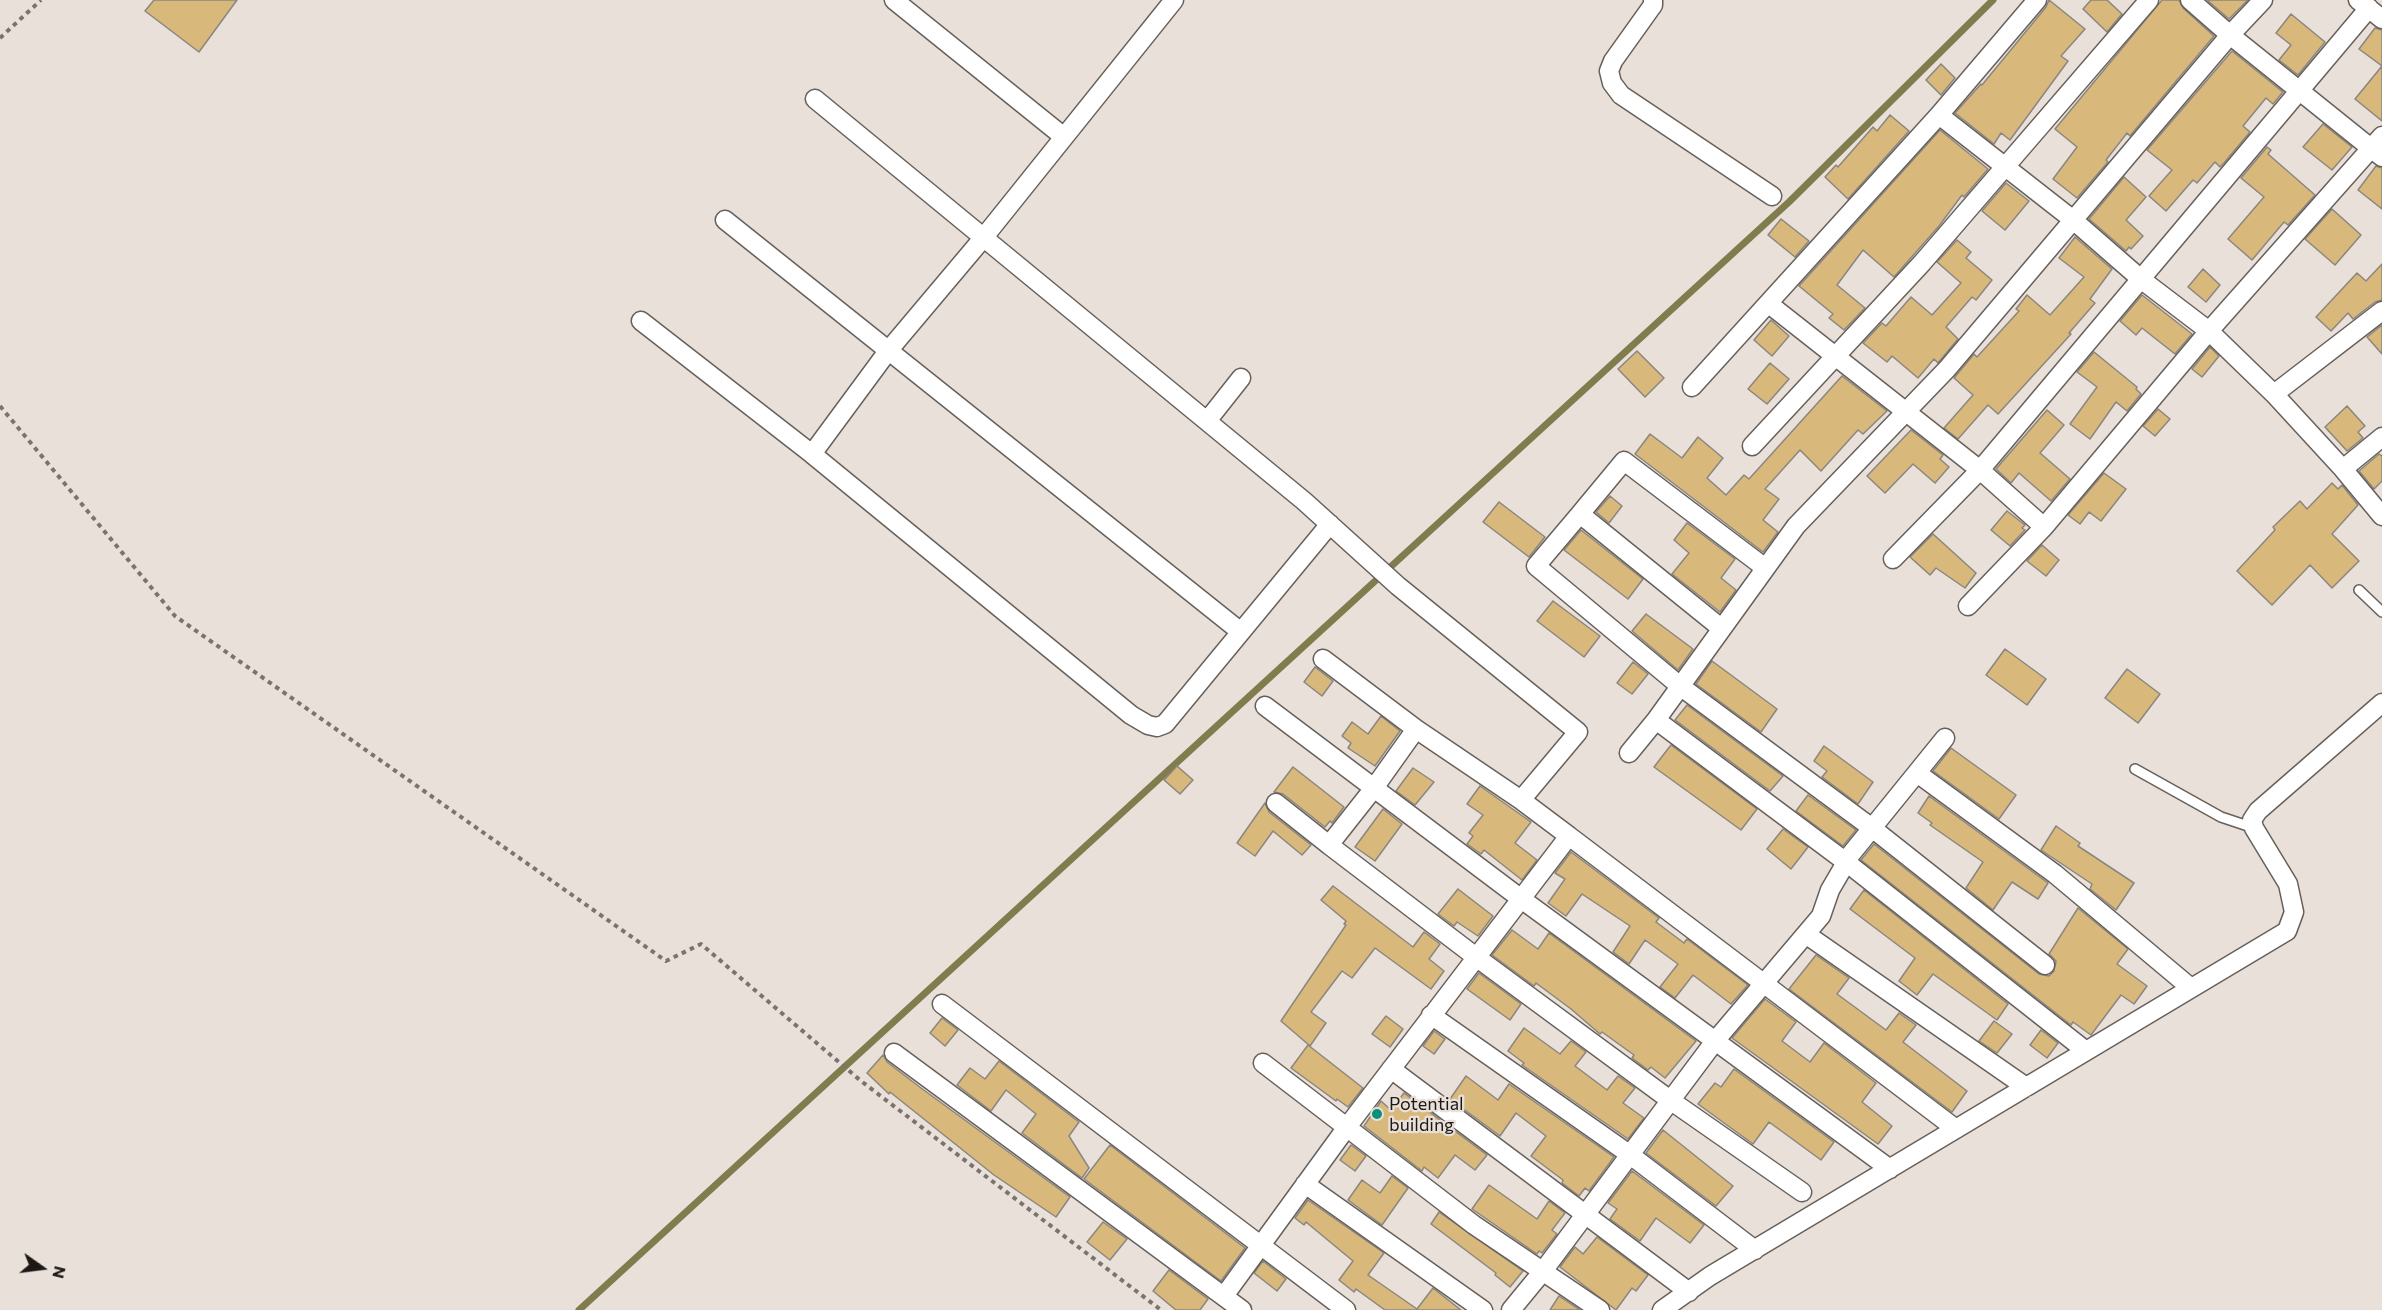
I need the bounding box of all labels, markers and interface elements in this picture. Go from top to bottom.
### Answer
place label: Potential building [1389,1093,1464,1136]
marker: Potential building [1370,1107,1384,1121]
north arrow [12,1238,72,1298]
text: N [49,1264,71,1281]

